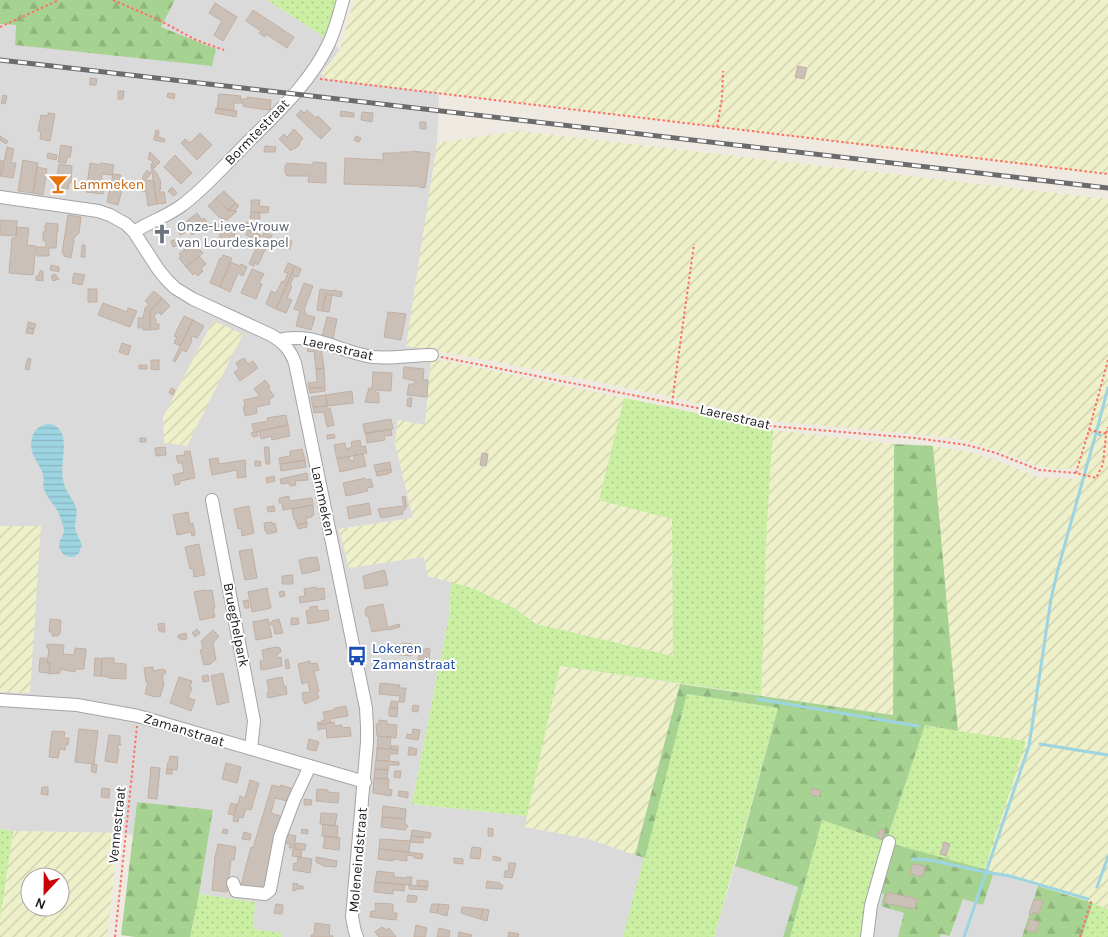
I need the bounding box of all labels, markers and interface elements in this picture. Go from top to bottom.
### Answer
street label: Bormtestraat [221,95,293,169]
bar icon: Lammeken [47,173,69,195]
place label: Lammeken [73,176,144,193]
place label: Onze-Lieve-Vrouw van Lourdeskapel [177,218,289,251]
church icon: Onze-Lieve-Vrouw van Lourdeskapel [151,223,173,245]
street label: Laerestraat [301,332,375,364]
street label: Laerestraat [698,401,772,433]
street label: Lammeken [307,464,339,538]
street label: Brueghelpark [219,581,253,669]
place label: Lokeren Zamanstraat [372,640,456,673]
bus stop icon: Lokeren Zamanstraat [346,645,368,667]
street label: Zamanstraat [142,710,226,750]
street label: Vennestraat [105,786,129,864]
street label: Moleneindstraat [345,807,371,913]
north arrow [20,867,70,917]
text: N [32,894,48,913]

